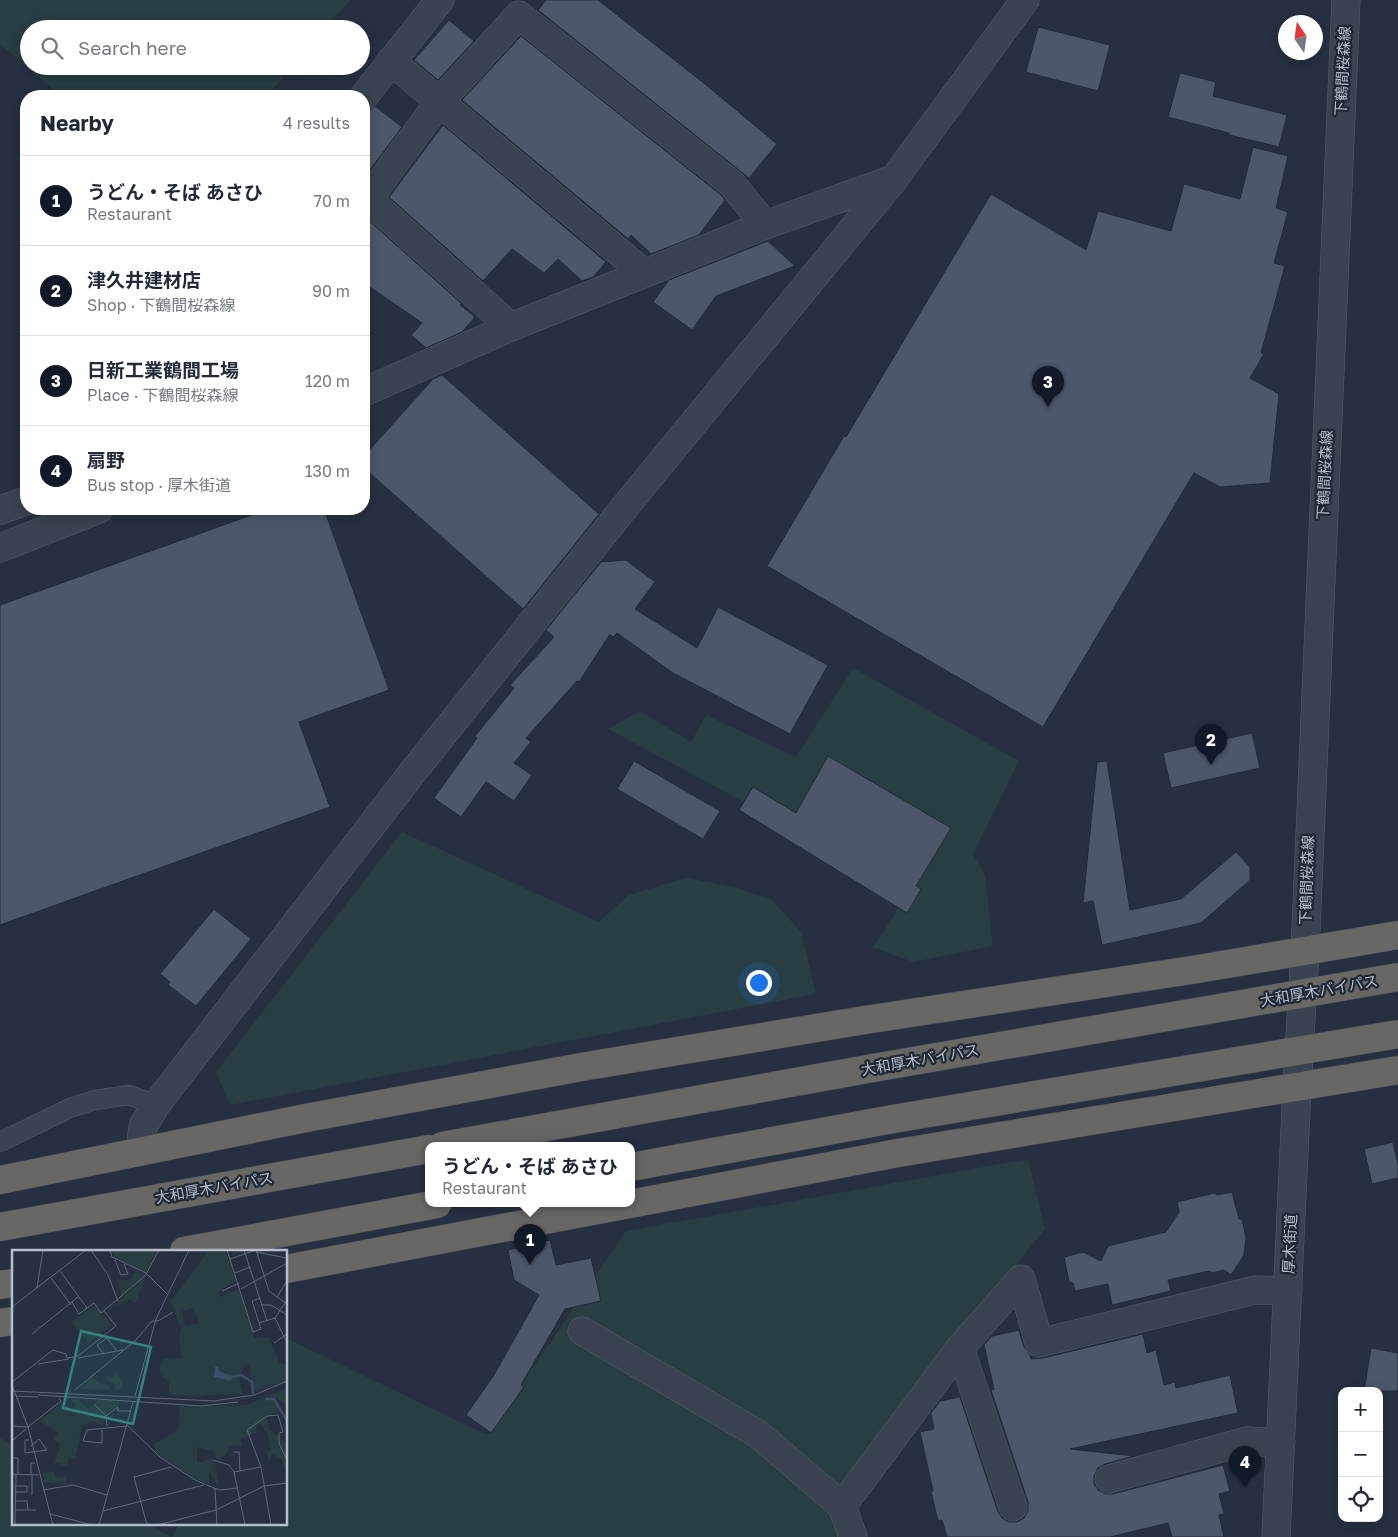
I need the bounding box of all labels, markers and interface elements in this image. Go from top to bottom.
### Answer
north arrow [1278,15,1323,60]
search box [20,20,370,75]
street label: 下鶴間桜森線 [1331,26,1353,116]
icon: search [38,34,66,62]
text: Search here [78,36,187,59]
text: Nearby [40,110,114,136]
text: 4 results [283,113,350,133]
text: うどん・そば あさひ [87,180,263,203]
text: 1 [52,191,60,211]
text: 70 m [313,191,350,211]
text: Restaurant [87,204,172,224]
text: 津久井建材店 [87,268,201,291]
text: 2 [51,281,61,301]
text: 90 m [312,281,350,301]
text: Shop · 下鶴間桜森線 [87,295,235,315]
text: 日新工業鶴間工場 [87,358,239,381]
pin: 3 [1032,366,1064,407]
text: 3 [51,371,61,391]
text: 120 m [305,371,350,391]
text: Place · 下鶴間桜森線 [87,385,238,405]
street label: 下鶴間桜森線 [1313,430,1335,520]
text: 扇野 [87,448,125,471]
text: 4 [51,461,61,481]
text: 130 m [305,461,350,481]
text: Bus stop · 厚木街道 [87,475,231,495]
pin: 2 [1195,724,1227,765]
street label: 下鶴間桜森線 [1295,835,1317,925]
your location [746,970,772,996]
street label: 大和厚木バイパス [1258,971,1379,1009]
street label: 大和厚木バイパス [859,1040,980,1078]
popup [425,1142,635,1207]
text: うどん・そば あさひ [442,1154,618,1177]
street label: 大和厚木バイパス [153,1168,274,1206]
text: Restaurant [442,1178,527,1198]
street label: 厚木街道 [1278,1214,1300,1274]
pin: 1 [514,1224,546,1265]
inset map [12,1250,288,1524]
map controls [1338,1387,1383,1522]
button: + [1338,1387,1383,1432]
button: − [1338,1432,1383,1477]
pin: 4 [1229,1446,1261,1487]
button: locate [1338,1477,1383,1522]

